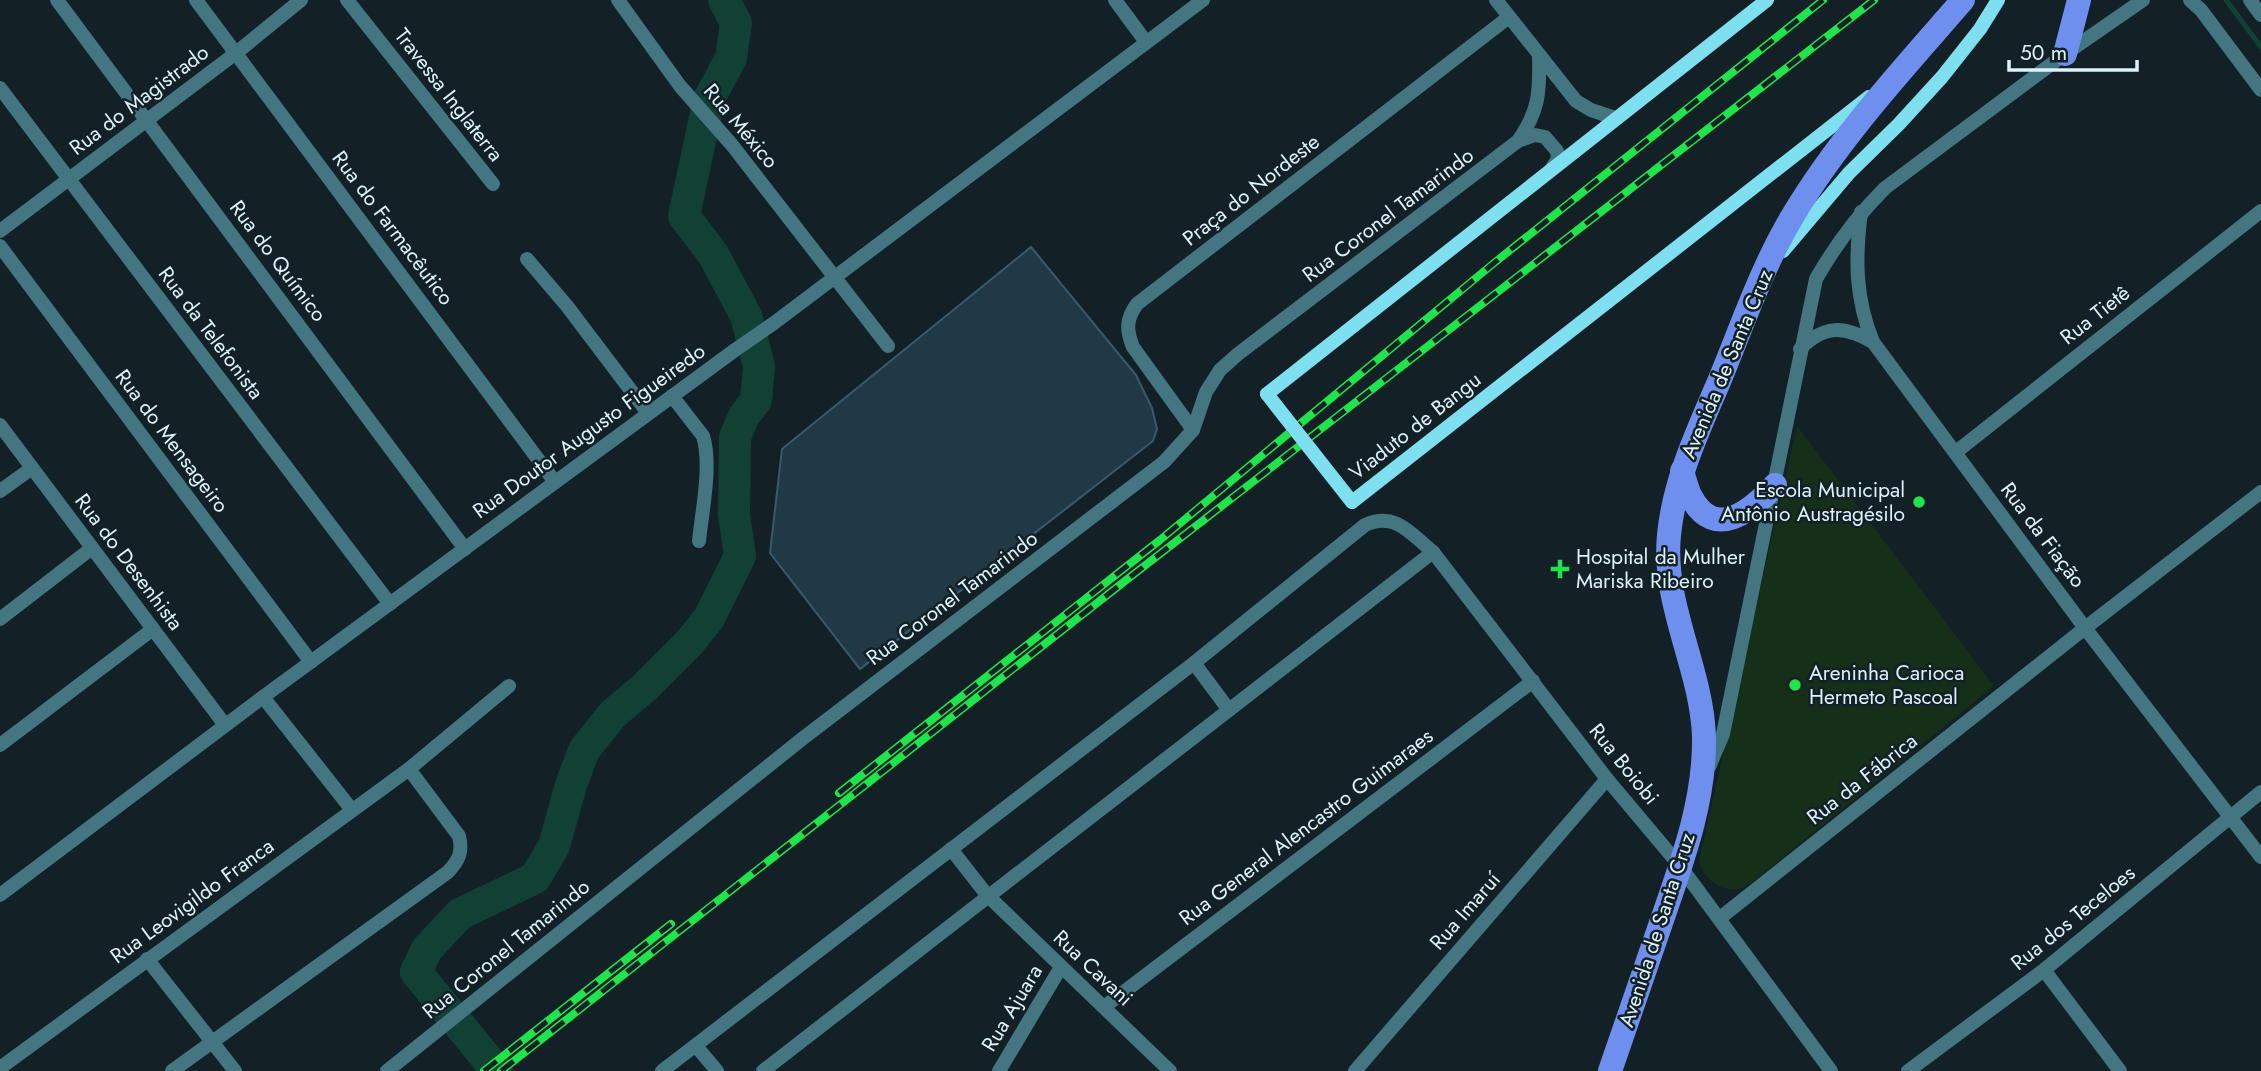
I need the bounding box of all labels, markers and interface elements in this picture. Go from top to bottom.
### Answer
street label: Travessa Inglaterra [387,22,511,168]
scale bar [2009,28,2137,72]
street label: Rua do Magistrado [63,38,215,162]
text: 50 m [2020,38,2067,68]
street label: Rua México [696,77,786,175]
street label: Praça do Nordeste [1176,127,1326,253]
street label: Rua Coronel Tamarindo [1296,141,1480,289]
street label: Rua do Farmacêutico [325,145,461,311]
street label: Rua do Químico [222,194,334,328]
street label: Rua da Telefonista [151,260,271,406]
street label: Avenida de Santa Cruz [1674,264,1781,463]
street label: Rua Tietê [2054,278,2136,352]
street label: Rua Doutor Augusto Figueiredo [466,336,712,526]
street label: Rua do Mensageiro [108,363,236,519]
street label: Viaduto de Bangu [1343,365,1487,487]
place label: Escola Municipal Antônio Austragésilo [1721,475,1905,529]
street label: Rua da Fiação [1993,476,2093,594]
street label: Rua do Desenhista [68,487,190,637]
marker: Escola Municipal Antônio Austragésilo [1911,494,1927,510]
street label: Rua Coronel Tamarindo [860,524,1044,672]
place label: Hospital da Mulher Mariska Ribeiro [1576,542,1746,596]
marker: Hospital da Mulher Mariska Ribeiro [1550,559,1570,579]
place label: Areninha Carioca Hermeto Pascoal [1809,658,1964,712]
marker: Areninha Carioca Hermeto Pascoal [1787,677,1803,693]
street label: Rua Boiobi [1582,717,1666,811]
street label: Rua General Alencastro Guimaraes [1173,721,1439,933]
street label: Rua da Fábrica [1800,726,1924,832]
street label: Avenida de Santa Cruz [1611,829,1703,1031]
street label: Rua Leovigildo Franca [104,831,280,971]
street label: Rua dos Teceloes [2004,858,2142,978]
street label: Rua Imaruí [1423,864,1508,957]
street label: Rua Coronel Tamarindo [416,872,596,1026]
street label: Rua Cavani [1046,923,1140,1013]
street label: Rua Ajuara [974,959,1050,1057]

